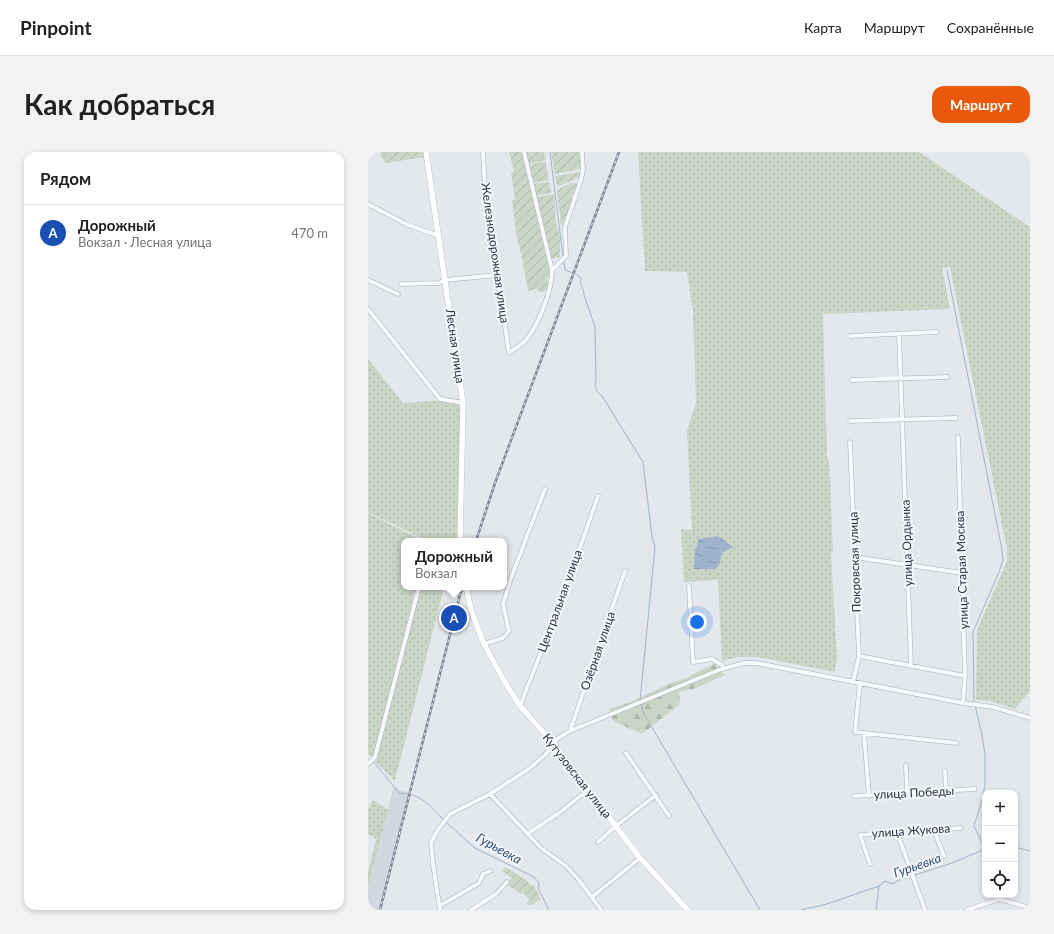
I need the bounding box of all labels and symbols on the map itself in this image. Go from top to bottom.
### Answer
street label: Железнодорожная улица [478,182,513,324]
street label: Лесная улица [443,307,468,384]
street label: улица Ордынка [897,499,916,587]
street label: улица Старая Москва [952,510,971,630]
street label: Покровская улица [845,511,864,613]
street label: Центральная улица [534,547,585,654]
pin: A [441,603,467,633]
street label: Озёрная улица [577,609,618,692]
your location [687,612,707,632]
street label: Кутузовская улица [540,730,615,821]
street label: улица Победы [873,783,955,802]
street label: улица Жукова [871,820,951,841]
water label: Гурьевка [473,829,525,867]
water label: Гурьевка [891,849,943,881]

